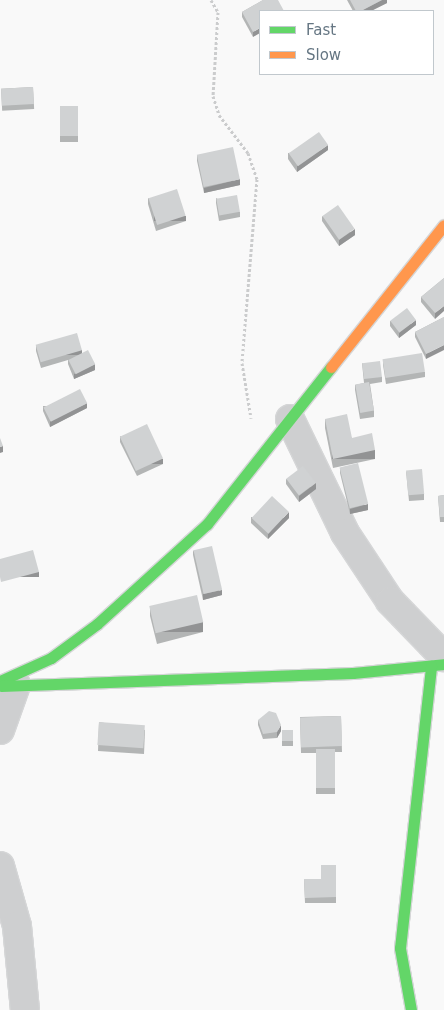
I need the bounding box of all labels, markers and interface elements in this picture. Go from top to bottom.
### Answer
legend [259,10,434,75]
text: Fast [306,21,336,39]
text: Slow [306,46,341,64]

